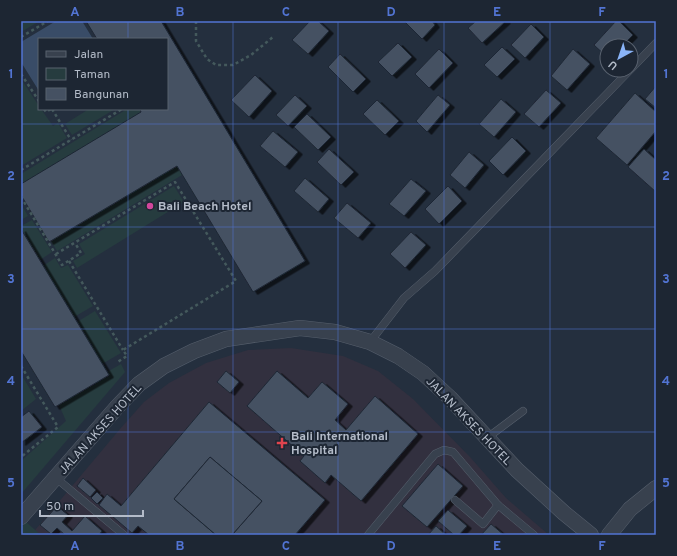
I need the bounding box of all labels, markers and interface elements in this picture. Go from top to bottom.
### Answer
text: A [70,5,80,21]
text: B [176,5,185,21]
text: C [282,5,290,21]
text: D [386,5,396,21]
text: E [493,5,501,21]
text: F [598,5,606,21]
legend [38,38,168,110]
north arrow [599,38,639,78]
text: Jalan [74,47,103,63]
text: U [606,57,621,73]
text: 1 [8,67,14,83]
text: Taman [74,67,110,83]
text: 1 [663,67,669,83]
text: Bangunan [74,87,129,103]
text: 2 [7,169,15,185]
text: 2 [662,169,670,185]
place label: Bali Beach Hotel [158,199,251,215]
marker: Bali Beach Hotel [145,201,155,211]
text: 3 [7,272,15,288]
text: 3 [662,272,670,288]
text: 4 [7,374,15,390]
street label: JALAN AKSES HOTEL [422,374,515,469]
text: 4 [662,374,670,390]
street label: JALAN AKSES HOTEL [56,381,146,478]
place label: Bali International Hospital [291,429,388,459]
marker: Bali International Hospital [276,437,288,449]
text: 5 [7,476,15,492]
text: 5 [662,476,670,492]
scale bar [40,492,143,518]
text: 50 m [46,499,74,515]
text: A [70,539,80,555]
text: B [176,539,185,555]
text: C [282,539,290,555]
text: D [386,539,396,555]
text: E [493,539,501,555]
text: F [598,539,606,555]

